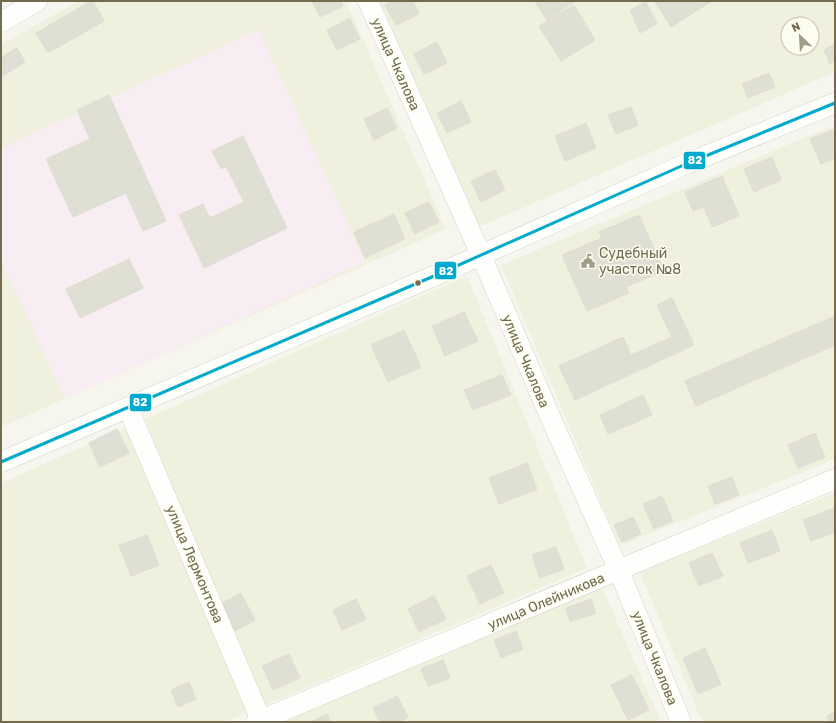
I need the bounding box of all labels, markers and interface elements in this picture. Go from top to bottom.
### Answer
street label: улица Чкалова [367,15,424,113]
north arrow [780,16,820,56]
text: N [790,20,802,35]
line badge: 82 [683,151,706,170]
text: 82 [688,154,702,167]
place label: Судебный участок №8 [599,245,681,278]
public building icon: Судебный участок №8 [580,253,596,269]
line badge: 82 [434,261,457,280]
text: 82 [439,265,453,278]
unlabelled marker [413,278,423,288]
street label: улица Чкалова [498,312,553,410]
line badge: 82 [129,393,152,412]
text: 82 [133,396,147,409]
street label: улица Лермонтова [162,503,227,626]
street label: улица Олейникова [485,569,607,634]
street label: улица Чкалова [628,609,681,708]

